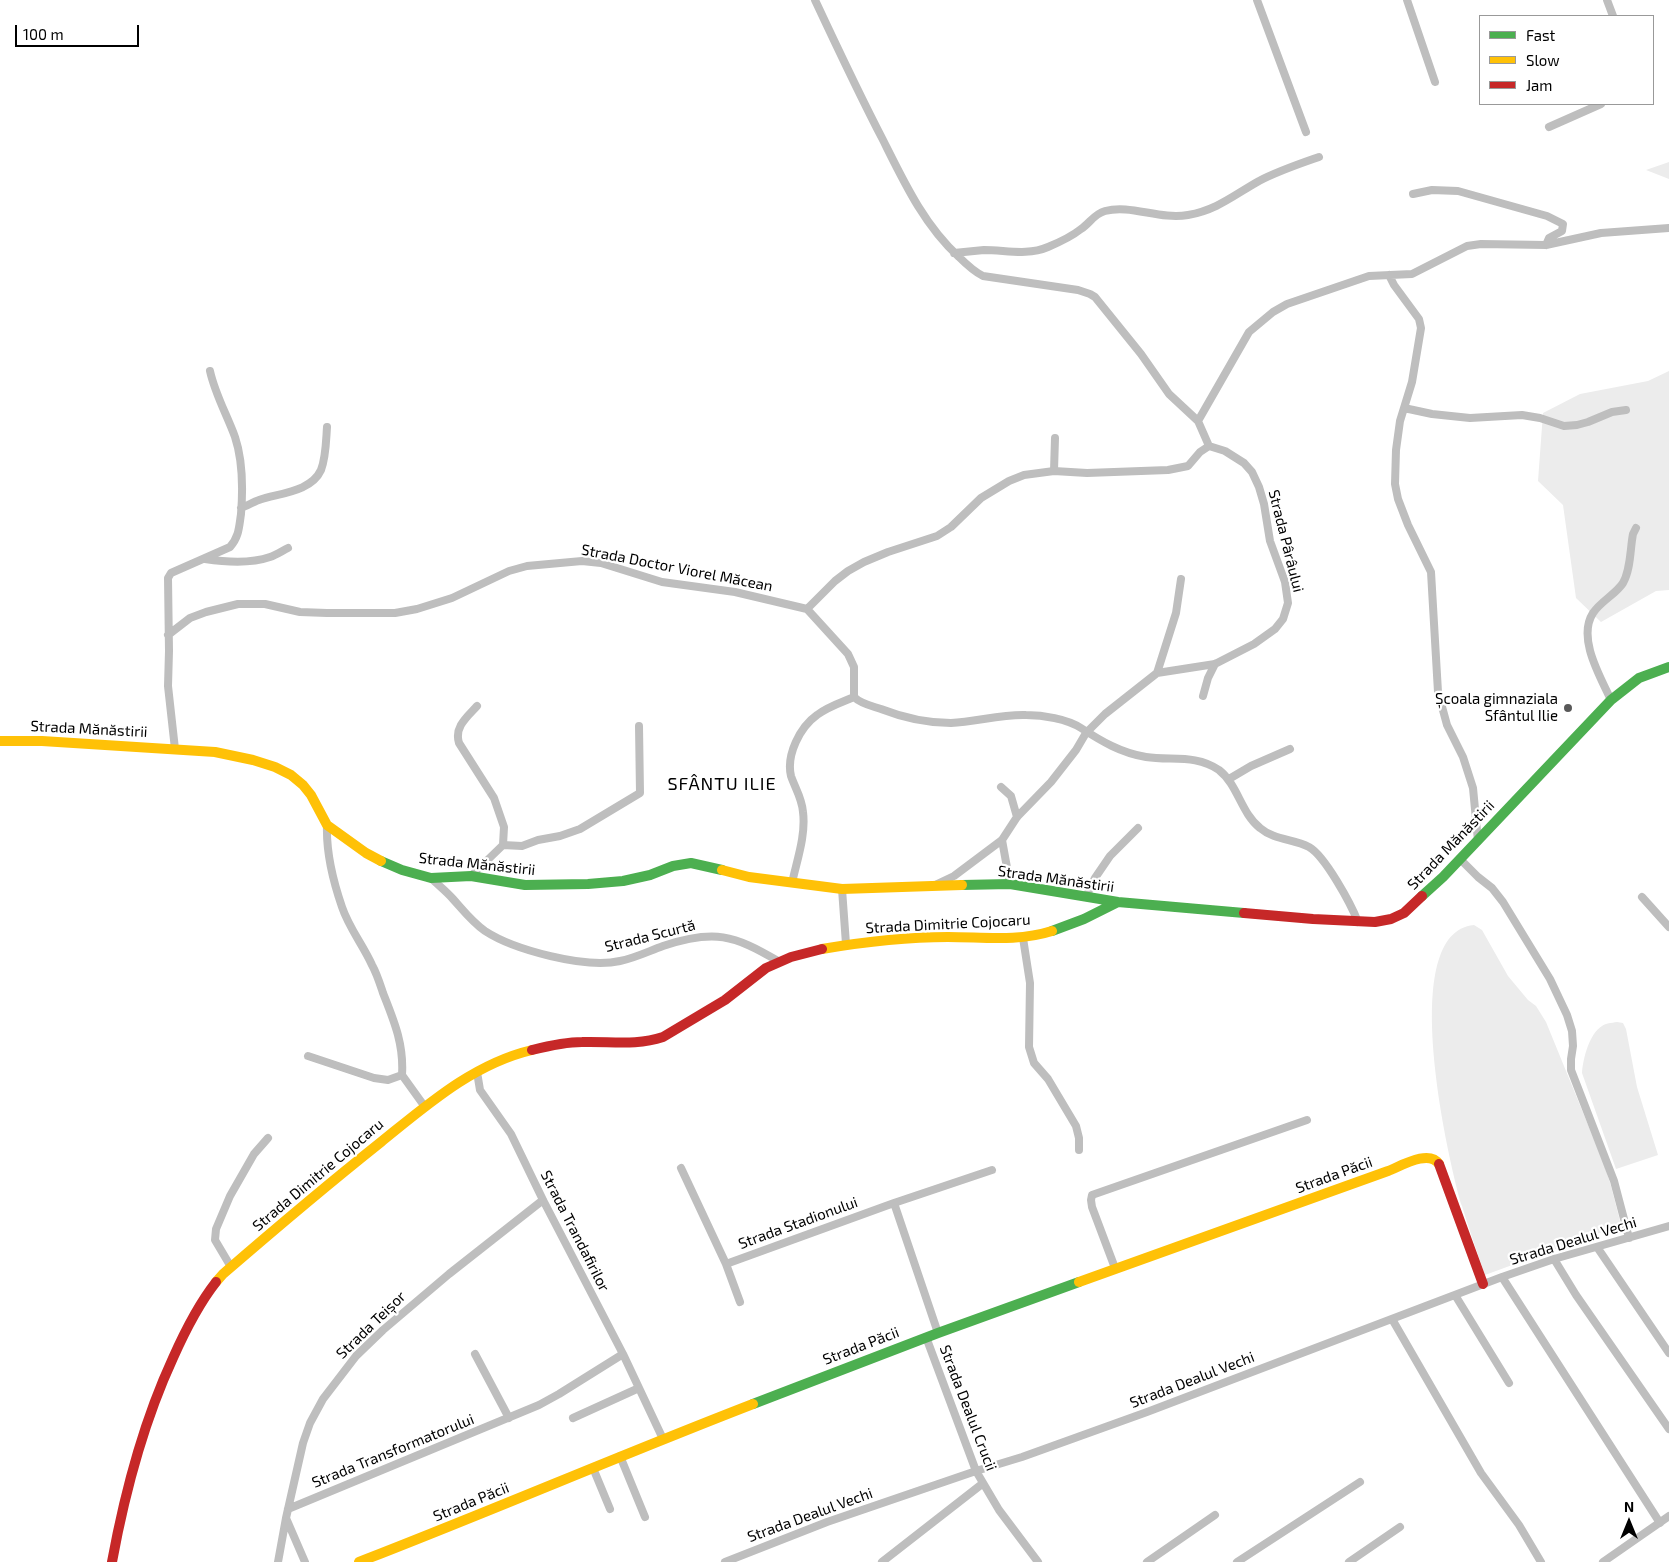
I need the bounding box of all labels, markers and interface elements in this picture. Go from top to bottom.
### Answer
scale bar [18,15,141,47]
legend [1479,15,1654,105]
text: 100 m [23,25,64,43]
text: Fast [1526,26,1555,44]
text: Slow [1526,51,1560,69]
text: Jam [1526,76,1552,94]
street label: Strada Pârâului [1265,488,1307,594]
street label: Strada Doctor Viorel Măcean [580,541,774,595]
place label: Școala gimnaziala Sfântul Ilie [1435,690,1558,725]
marker: Școala gimnaziala Sfântul Ilie [1562,702,1574,714]
street label: Strada Mănăstirii [30,717,148,741]
district label: SFÂNTU ILIE [666,773,778,795]
street label: Strada Mănăstirii [1404,797,1498,893]
street label: Strada Mănăstirii [418,849,536,879]
street label: Strada Mănăstirii [997,862,1115,896]
street label: Strada Dimitrie Cojocaru [865,911,1031,937]
street label: Strada Scurtă [603,916,697,956]
street label: Strada Dimitrie Cojocaru [249,1115,387,1235]
street label: Strada Păcii [1293,1153,1375,1197]
street label: Strada Trandafirilor [537,1167,613,1295]
street label: Strada Stadionului [736,1193,860,1253]
street label: Strada Dealul Vechi [1507,1213,1639,1269]
street label: Strada Teișor [333,1287,409,1363]
street label: Strada Păcii [820,1323,902,1369]
street label: Strada Dealul Crucii [936,1343,1000,1473]
street label: Strada Dealul Vechi [1127,1348,1257,1412]
street label: Strada Transformatorului [309,1410,477,1492]
street label: Strada Păcii [430,1479,512,1525]
street label: Strada Dealul Vechi [745,1484,875,1546]
north arrow [1604,1497,1654,1547]
text: N [1624,1498,1634,1515]

